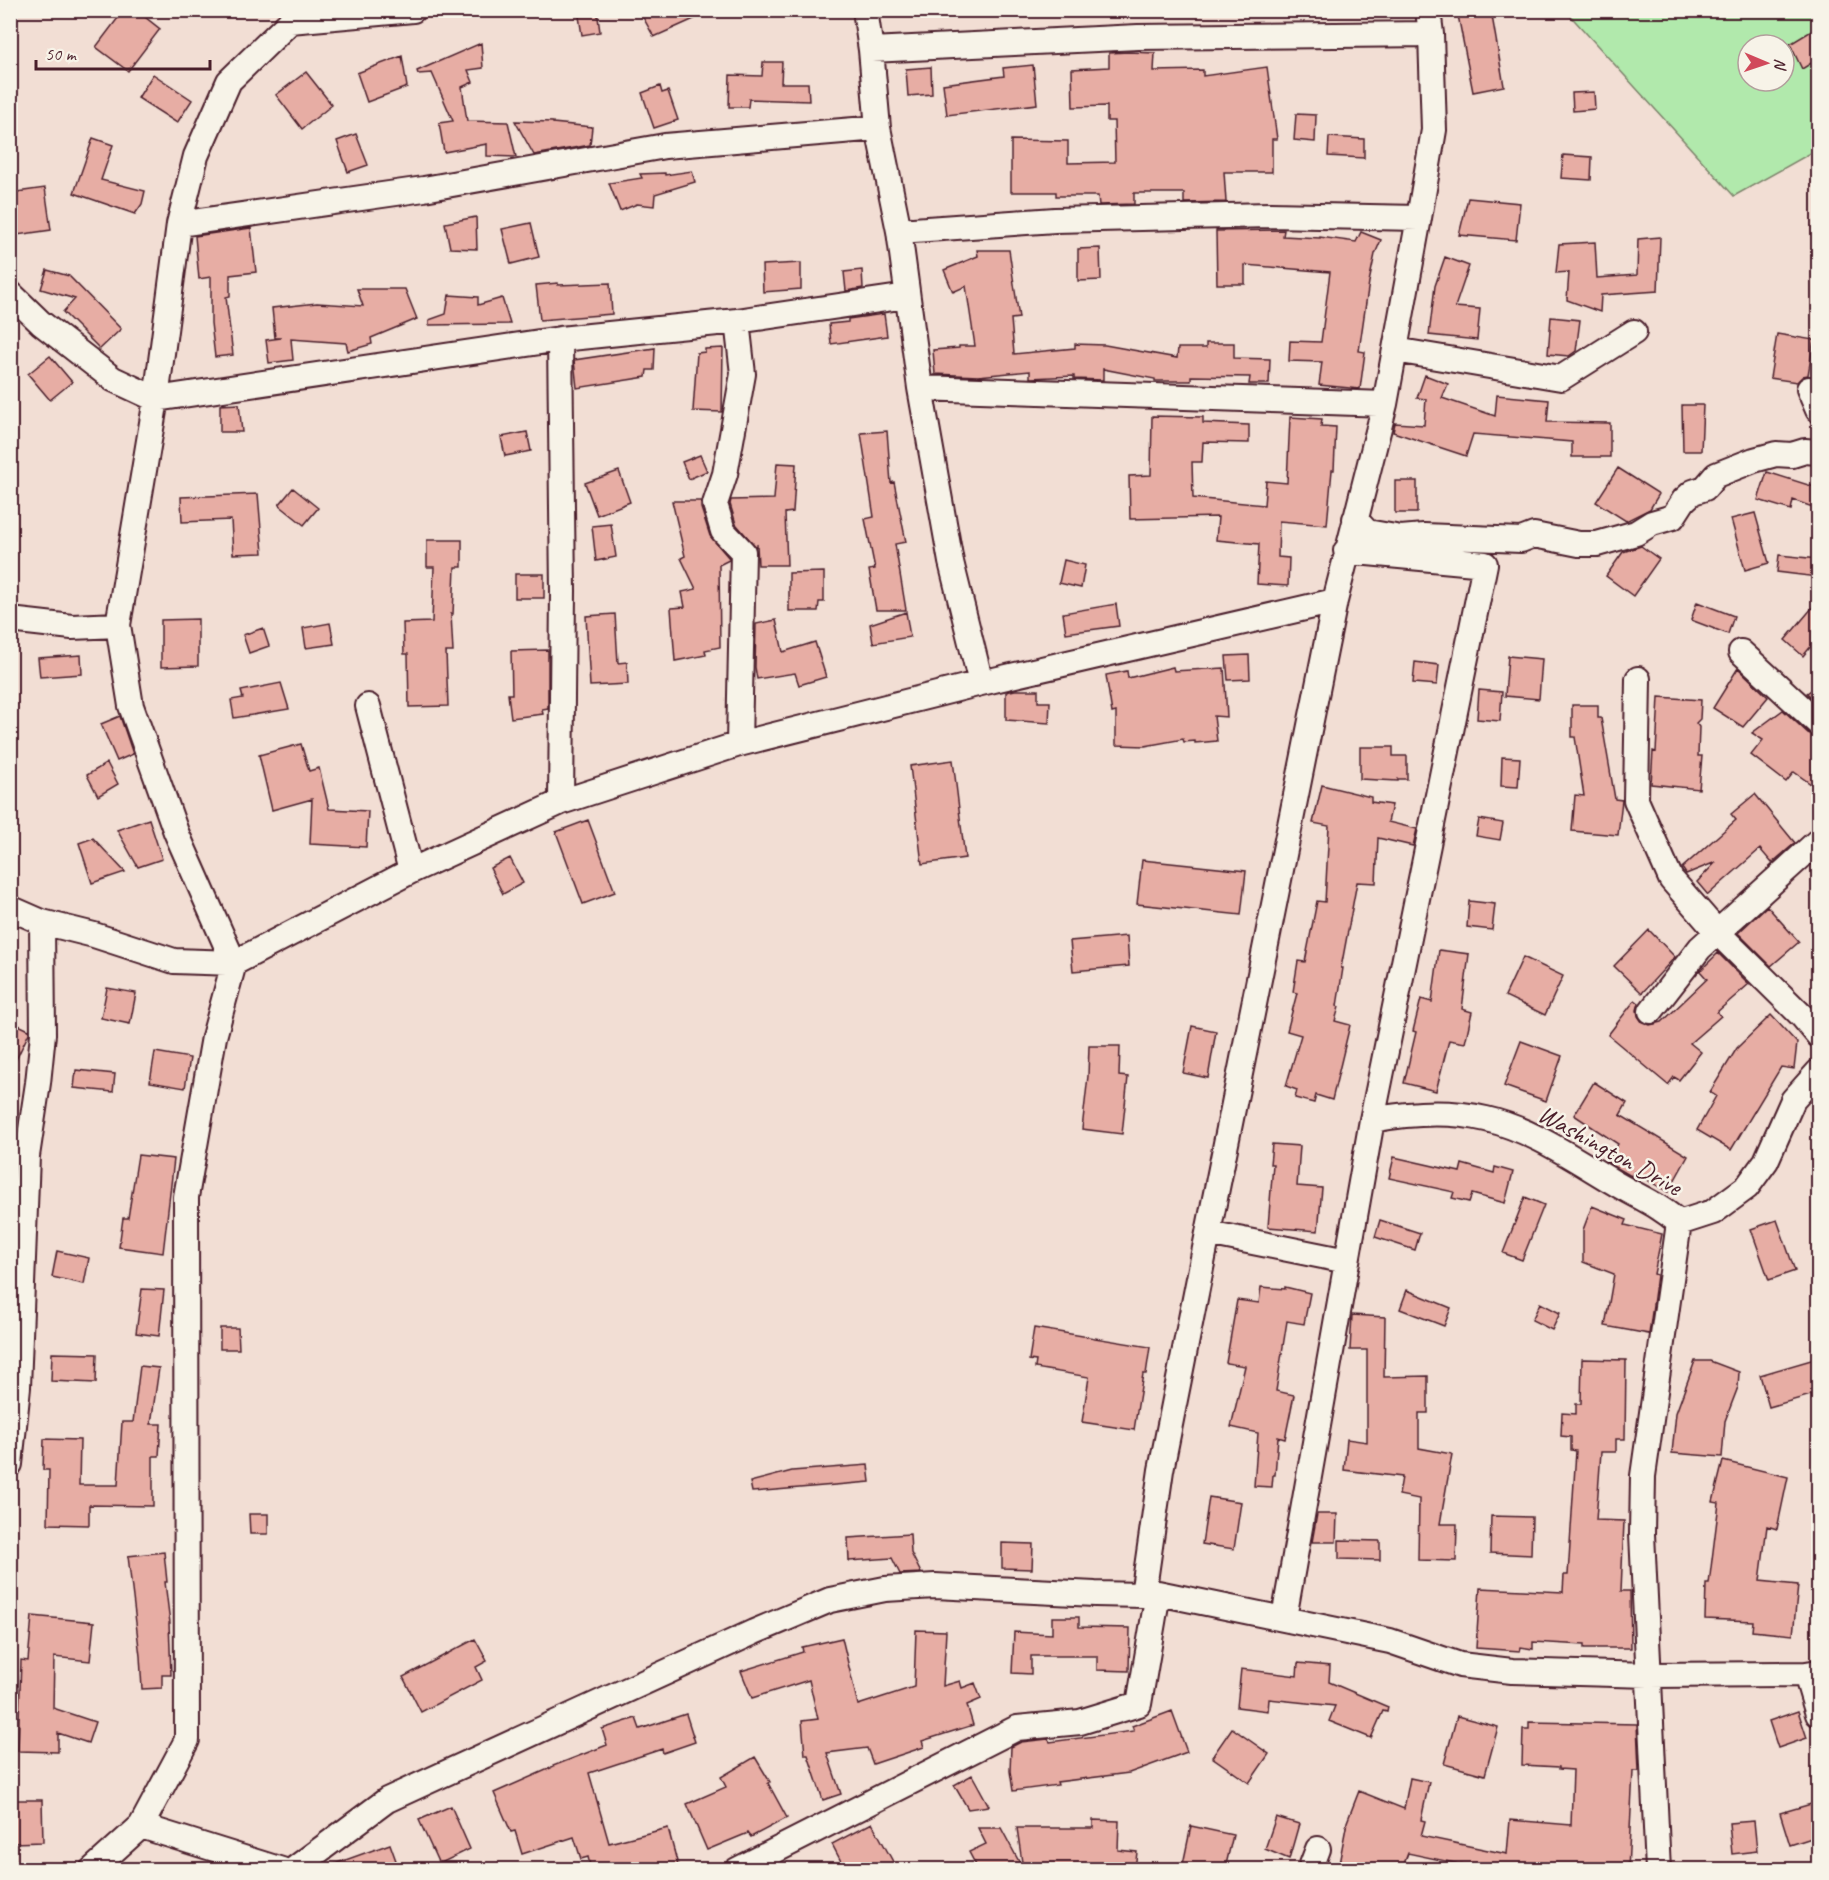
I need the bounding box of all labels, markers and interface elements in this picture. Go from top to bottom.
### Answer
scale bar [36,33,210,71]
north arrow [1736,33,1796,93]
text: 50 m [45,43,78,65]
text: N [1770,58,1790,72]
street label: Washington Drive [1532,1097,1689,1204]

